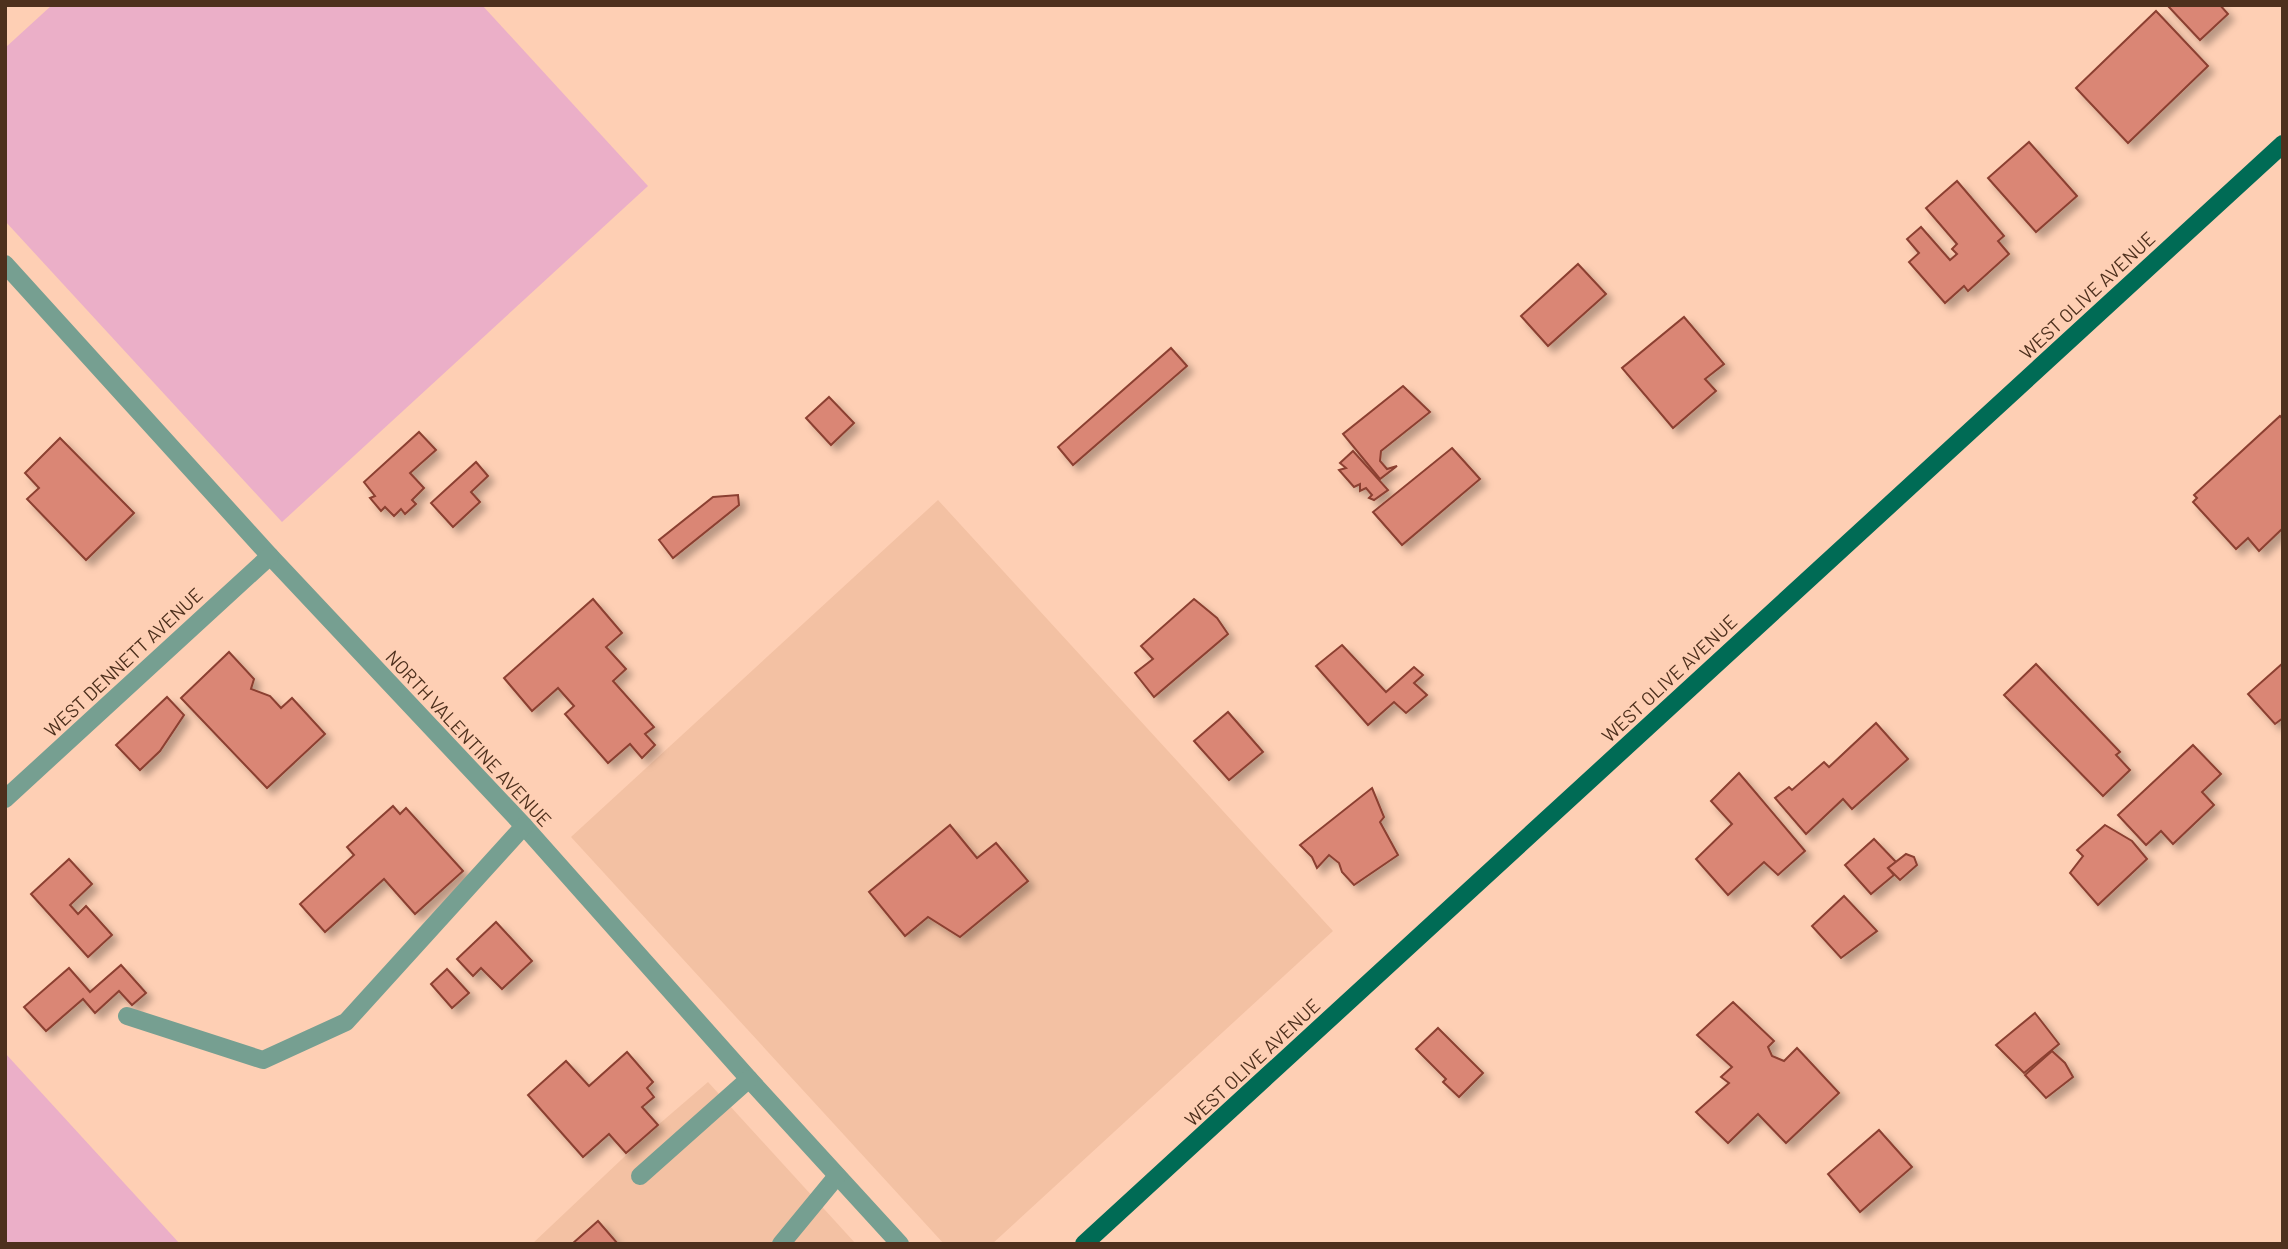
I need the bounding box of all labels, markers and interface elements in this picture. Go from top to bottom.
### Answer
street label: WEST OLIVE AVENUE [2015,226,2159,364]
street label: WEST DENNETT AVENUE [39,583,207,741]
street label: WEST OLIVE AVENUE [1597,609,1741,747]
street label: NORTH VALENTINE AVENUE [381,645,557,831]
street label: WEST OLIVE AVENUE [1180,993,1324,1131]

